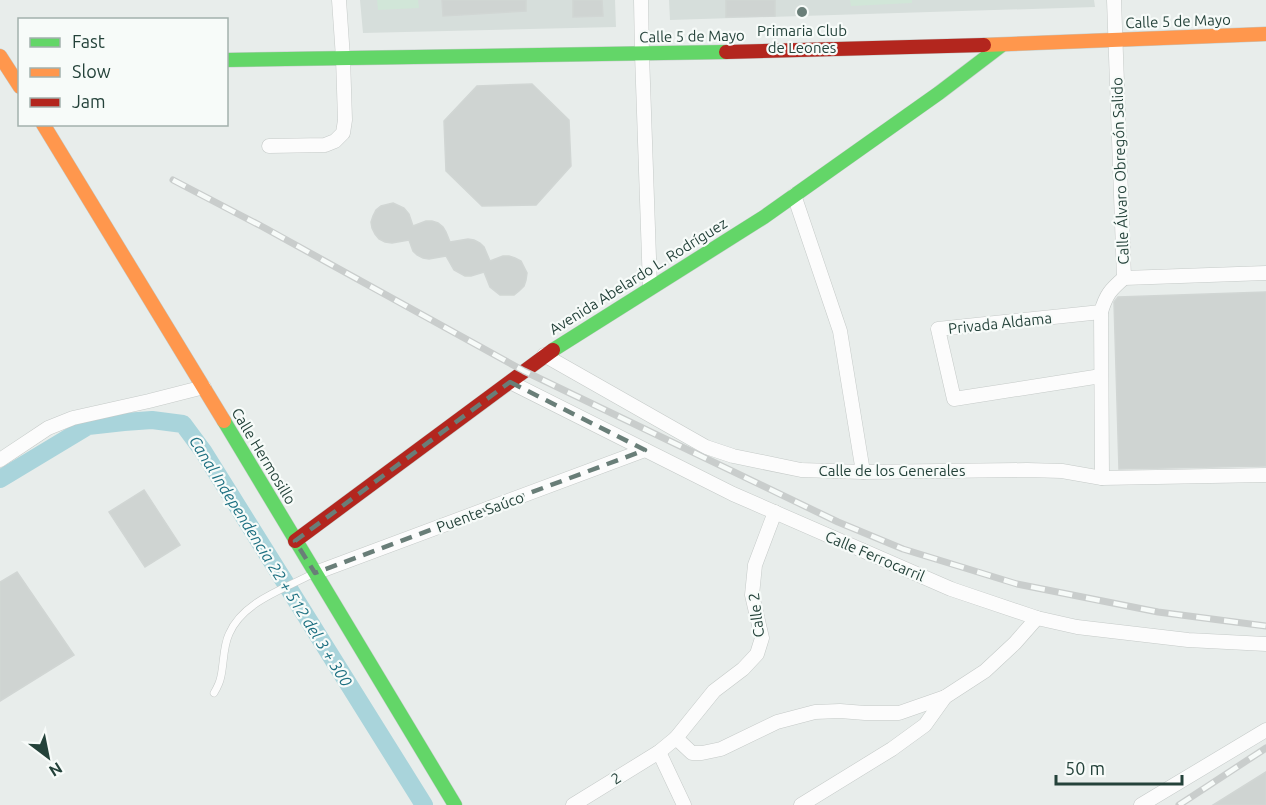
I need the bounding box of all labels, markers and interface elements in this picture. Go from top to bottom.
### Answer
marker: Primaria Club de Leones [795,5,809,19]
street label: Calle 5 de Mayo [1125,11,1231,31]
legend [18,18,228,126]
place label: Primaria Club de Leones [757,22,847,56]
street label: Calle 5 de Mayo [639,27,745,45]
text: Fast [72,31,105,51]
text: Slow [72,61,111,81]
street label: Calle Álvaro Obregón Salido [1108,77,1132,265]
text: Jam [72,91,106,111]
street label: Avenida Abelardo L. Rodríguez [546,214,730,338]
street label: Privada Aldama [947,309,1053,337]
street label: Calle Hermosillo [229,405,299,507]
water label: Canal Independencia 22 + 512 del 3 + 300 [186,432,356,690]
street label: Calle de los Generales [819,462,965,479]
street label: Puente Saúco [434,488,526,536]
street label: Calle Ferrocarril [823,527,927,585]
street label: Calle 2 [745,592,767,638]
north arrow [18,727,78,787]
scale bar [1056,748,1182,786]
text: 50 m [1065,758,1105,778]
text: N [46,759,66,781]
street label: 2 [608,769,624,787]

